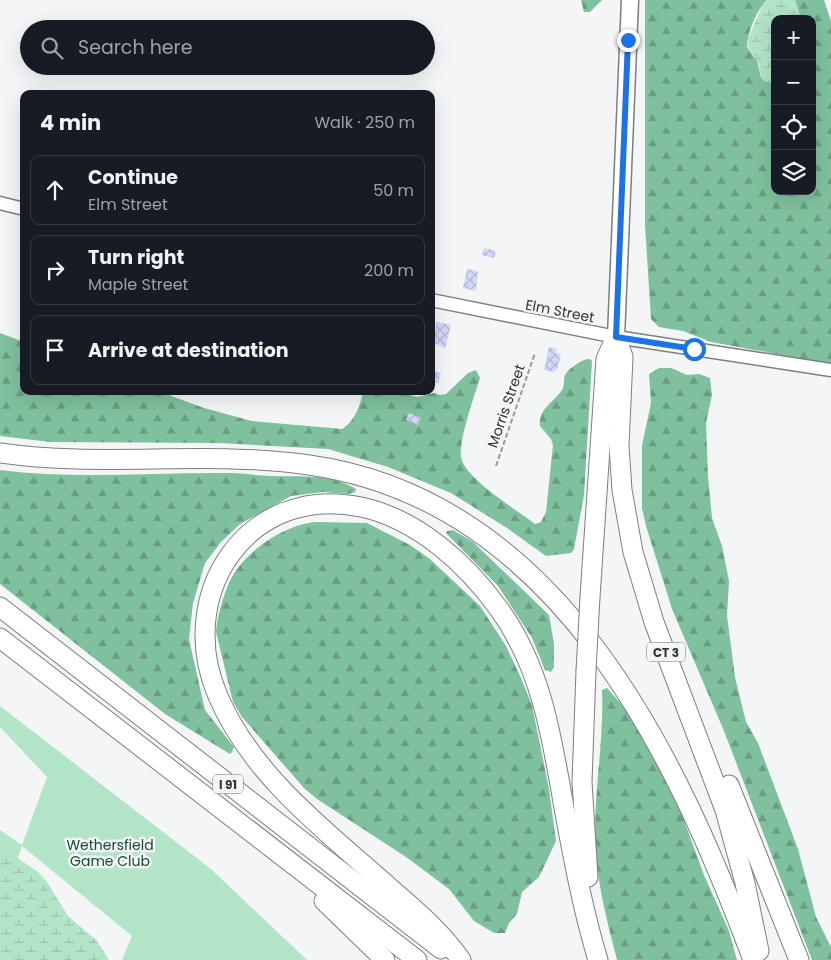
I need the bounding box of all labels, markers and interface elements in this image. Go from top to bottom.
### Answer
map controls [771,15,816,195]
button: + [771,15,816,60]
search box [20,20,435,75]
route end [617,29,640,52]
icon: search [38,34,66,62]
text: Search here [78,34,192,61]
button: − [771,60,816,105]
button: locate [771,105,816,150]
text: 4 min [40,108,101,137]
text: Walk · 250 m [314,111,415,134]
button: layers [771,150,816,195]
text: Continue [88,164,178,191]
icon: ahead [41,176,69,204]
text: 50 m [373,179,414,202]
text: Elm Street [88,193,168,216]
text: Turn right [88,244,184,271]
icon: right [41,256,69,284]
text: 200 m [364,259,414,282]
text: Maple Street [88,273,188,296]
street label: Elm Street [524,295,596,327]
icon: arrive [41,336,69,364]
text: Arrive at destination [88,337,289,364]
route start [683,338,706,361]
street label: Morris Street [482,362,530,450]
road number: CT 3 [647,642,685,662]
road number: I 91 [213,774,243,794]
park label: Wethersfield Game Club [66,835,154,871]

